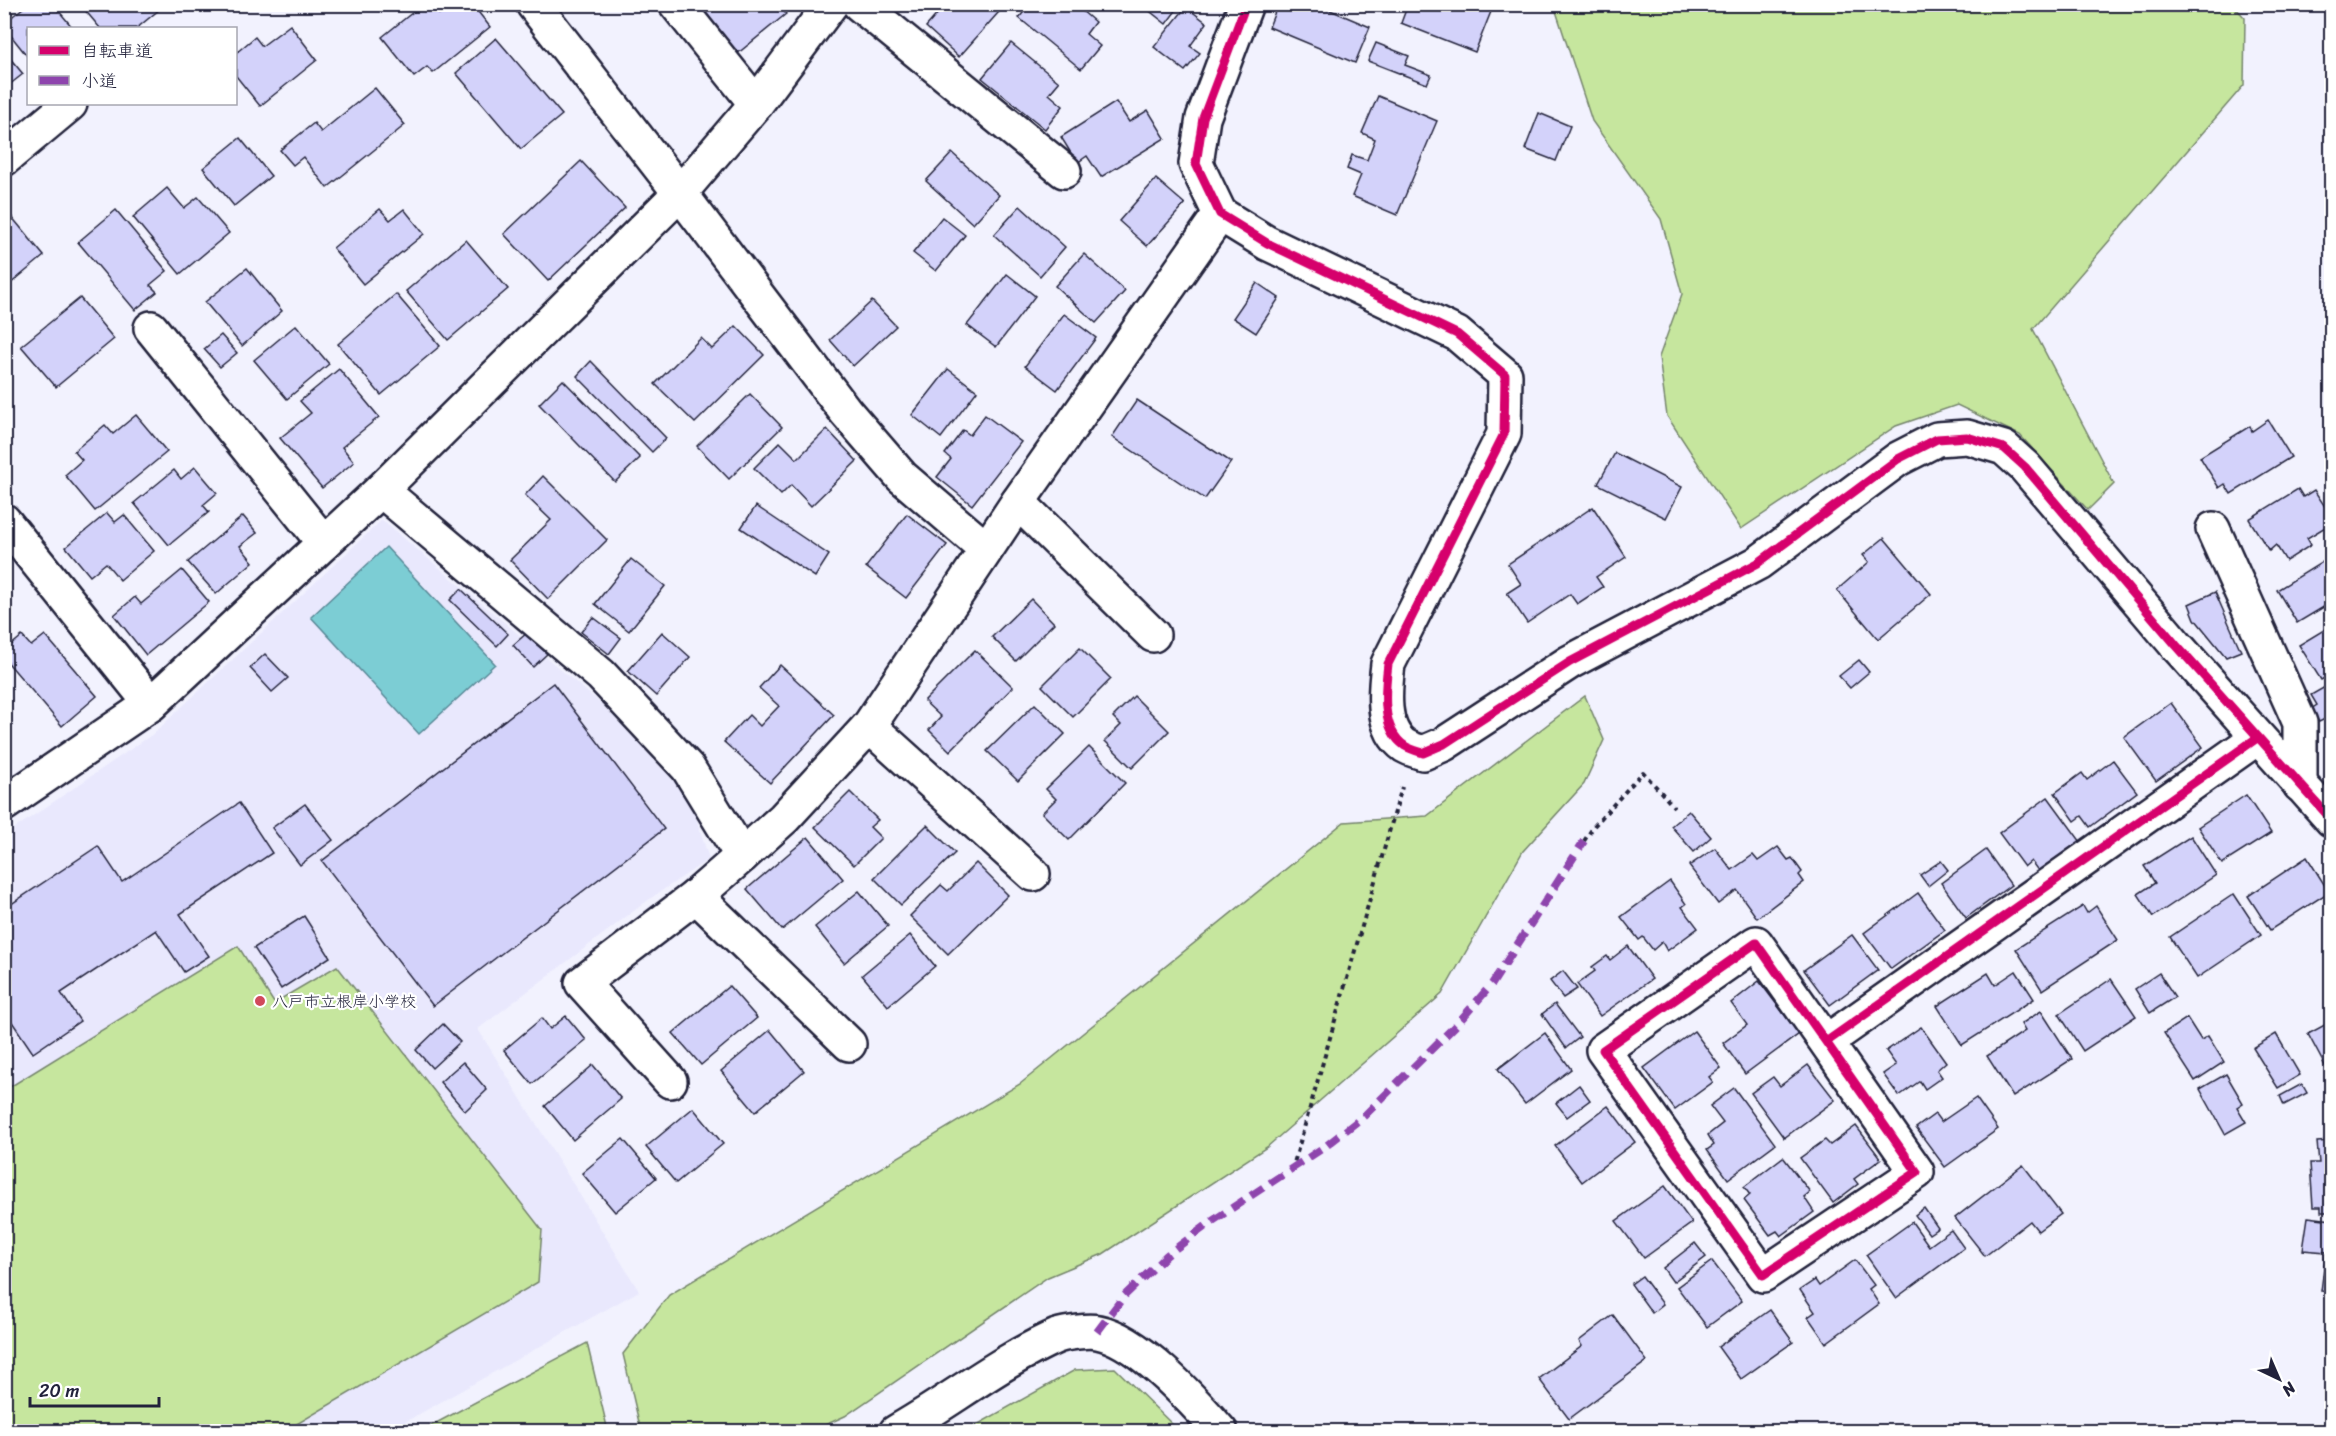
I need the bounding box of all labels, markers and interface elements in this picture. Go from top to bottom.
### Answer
legend [27,27,237,105]
text: 自転車道 [81,35,153,67]
text: 小道 [81,65,117,97]
place label: 八戸市立根岸小学校 [272,987,416,1016]
marker: 八戸市立根岸小学校 [253,994,267,1008]
north arrow [2249,1349,2309,1409]
scale bar [30,1370,159,1408]
text: N [2274,1374,2304,1404]
text: 20 m [39,1375,79,1407]

